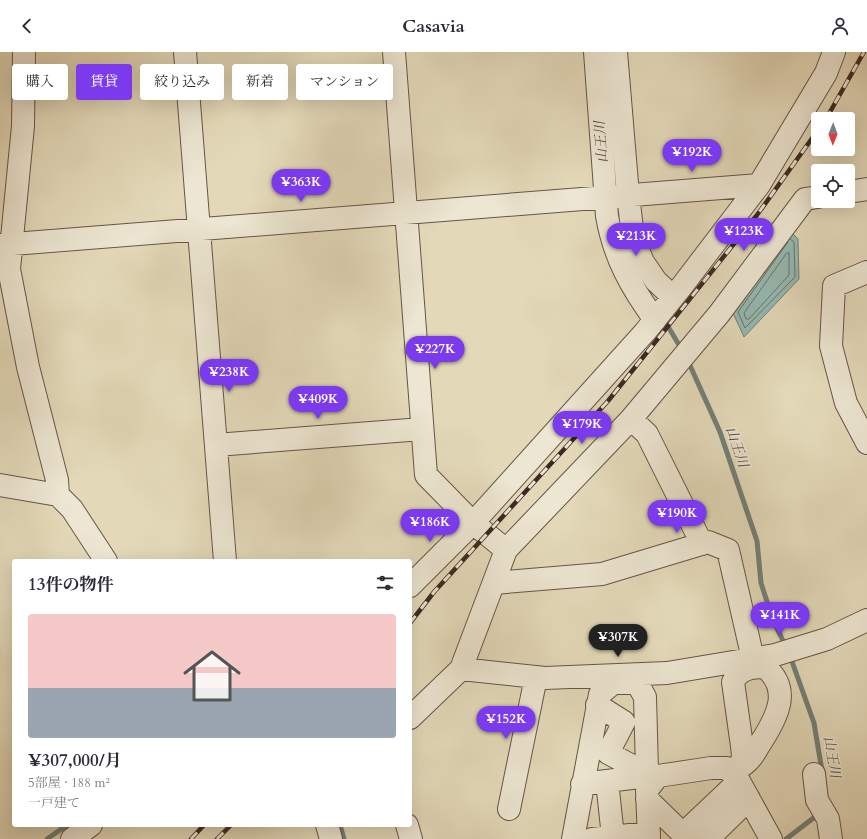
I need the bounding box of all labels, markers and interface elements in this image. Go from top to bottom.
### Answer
text: Casavia [402,14,465,39]
icon: back [16,15,38,37]
icon: person [829,15,851,37]
chip: 購入 [12,64,68,100]
chip: 賃貸 [76,64,132,100]
chip: 絞り込み [140,64,224,100]
chip: 新着 [232,64,288,100]
chip: マンション [296,64,393,100]
north arrow [811,112,855,156]
map controls [811,112,855,208]
water label: 山王川 [590,118,612,164]
pin: ¥192K [664,139,720,173]
text: ¥192K [672,143,712,161]
button: locate [811,164,855,208]
pin: ¥363K [273,169,329,203]
text: ¥363K [281,173,321,191]
pin: ¥123K [716,218,772,252]
text: ¥123K [724,222,764,240]
pin: ¥213K [608,223,664,257]
text: ¥213K [616,227,656,245]
pin: ¥227K [407,336,463,370]
text: ¥227K [415,340,455,358]
pin: ¥238K [201,359,257,393]
text: ¥238K [209,363,249,381]
pin: ¥409K [290,386,346,420]
text: ¥409K [298,390,338,408]
pin: ¥179K [554,411,610,445]
text: ¥179K [562,415,602,433]
water label: 山王川 [721,424,753,472]
pin: ¥190K [649,500,705,534]
text: ¥190K [657,504,697,522]
pin: ¥186K [402,509,458,543]
text: ¥186K [410,513,450,531]
icon: filters [374,572,396,594]
text: 13件の物件 [28,573,113,596]
pin: ¥141K [752,602,808,636]
text: ¥141K [760,606,800,624]
pin: ¥307K [590,624,646,658]
text: ¥307K [598,628,638,646]
icon: home [176,640,248,712]
pin: ¥152K [478,706,534,740]
text: ¥152K [486,710,526,728]
water label: 山王川 [819,735,845,781]
text: ¥307,000/月 [28,749,122,772]
text: 5部屋 · 188 m² [28,774,110,792]
text: 一戸建て [28,794,80,812]

